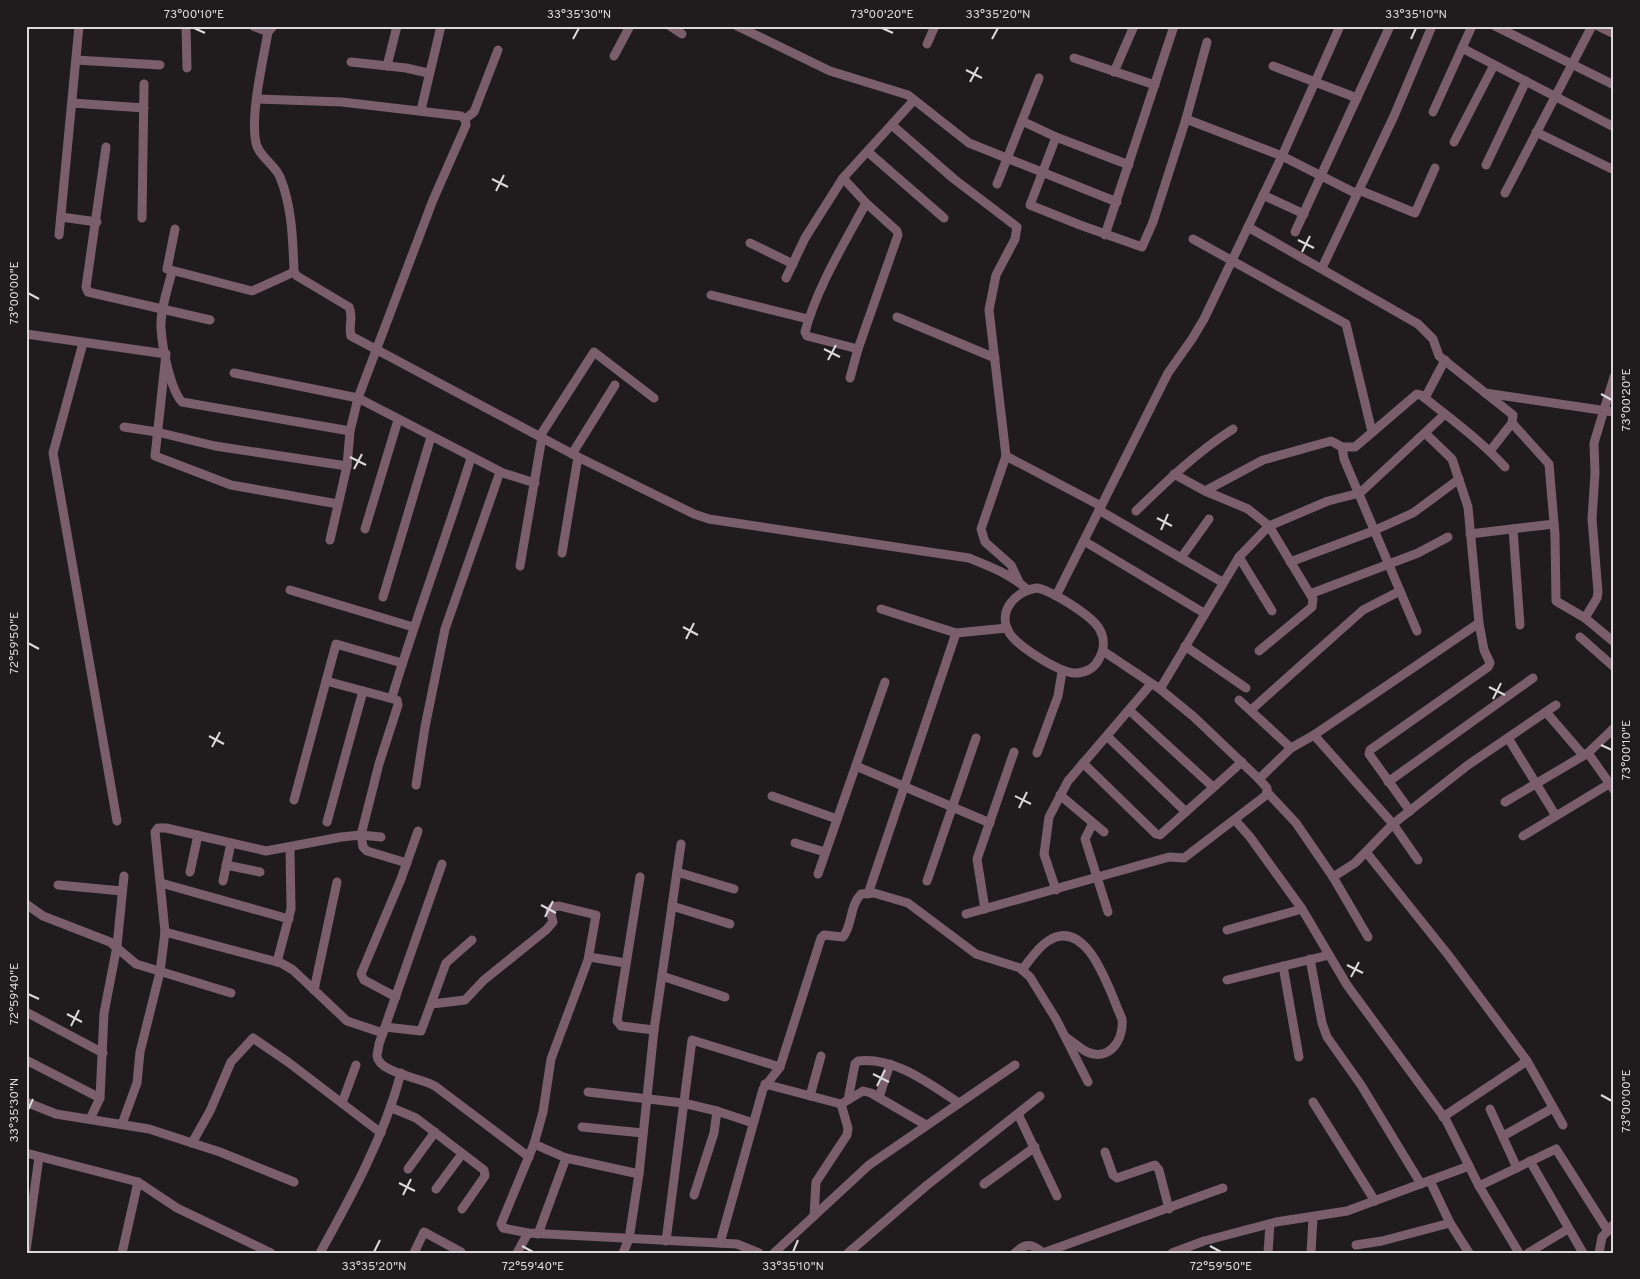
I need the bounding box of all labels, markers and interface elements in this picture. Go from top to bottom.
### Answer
text: 73°00'10"E [164,7,224,23]
text: 33°35'30"N [547,7,611,23]
text: 73°00'20"E [850,7,914,23]
text: 33°35'20"N [966,7,1030,23]
text: 33°35'10"N [1385,7,1447,23]
text: 73°00'00"E [7,261,23,325]
text: 73°00'20"E [1619,368,1635,432]
text: 72°59'50"E [7,612,23,674]
text: 73°00'10"E [1619,720,1635,780]
text: 72°59'40"E [7,963,23,1025]
text: 73°00'00"E [1619,1069,1635,1133]
text: 33°35'30"N [7,1078,23,1142]
text: 33°35'20"N [342,1259,406,1275]
text: 72°59'40"E [502,1259,564,1275]
text: 33°35'10"N [762,1259,824,1275]
text: 72°59'50"E [1190,1259,1252,1275]

